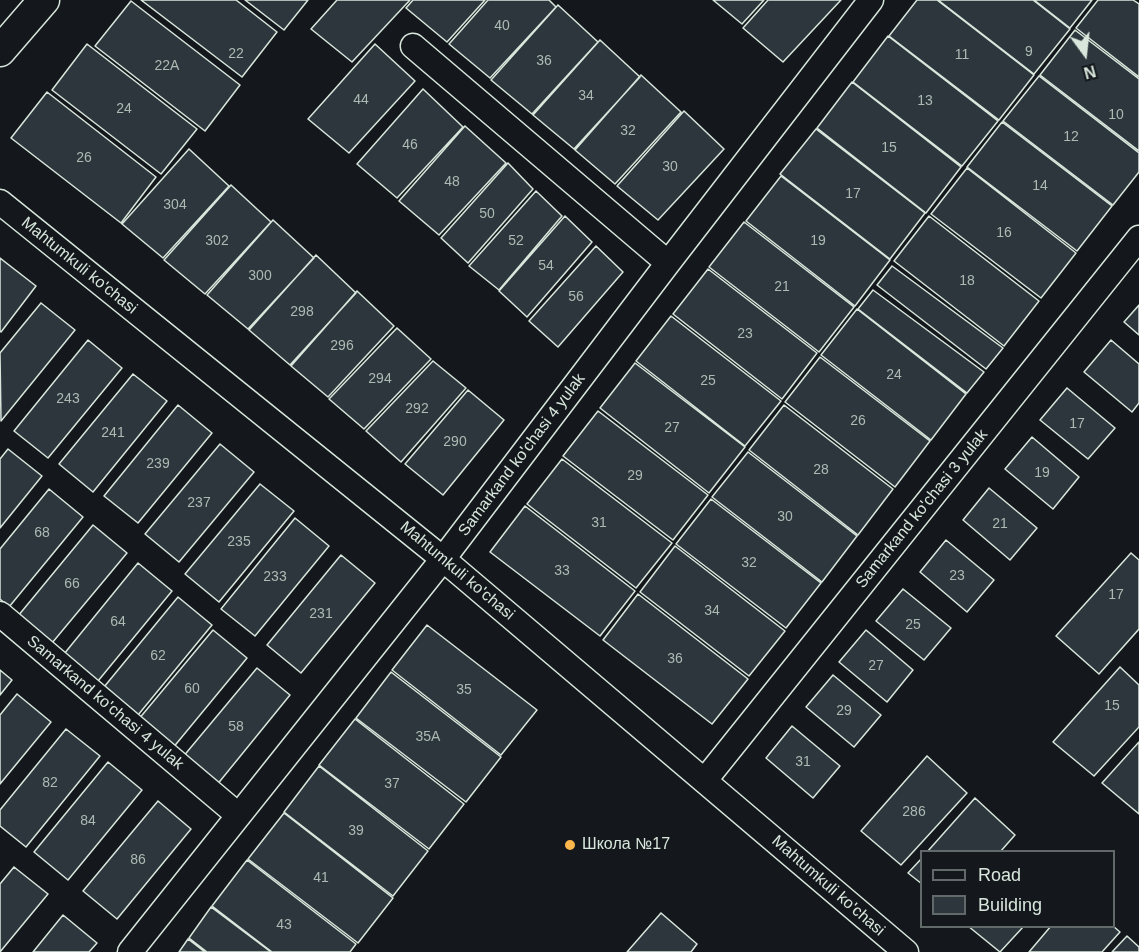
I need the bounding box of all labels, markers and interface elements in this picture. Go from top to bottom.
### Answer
house number: 40 [494,18,510,34]
north arrow [1055,24,1115,84]
house number: 9 [1025,44,1033,60]
house number: 22 [228,46,244,62]
house number: 11 [955,47,969,63]
house number: 36 [536,53,552,69]
house number: 22А [155,58,179,74]
text: N [1082,62,1098,82]
house number: 34 [578,88,594,104]
house number: 44 [353,92,369,108]
house number: 13 [917,93,933,109]
house number: 24 [116,101,132,117]
house number: 10 [1108,107,1124,123]
house number: 32 [620,123,636,139]
house number: 12 [1063,129,1079,145]
house number: 46 [402,137,418,153]
house number: 15 [881,140,897,156]
house number: 26 [76,150,92,166]
house number: 30 [662,159,678,175]
house number: 48 [444,174,460,190]
house number: 14 [1032,178,1048,194]
house number: 17 [845,186,861,202]
house number: 304 [163,197,187,213]
house number: 50 [479,206,495,222]
street label: Mahtumkuli ko'chasi [17,213,141,319]
house number: 16 [996,225,1012,241]
house number: 302 [205,233,229,249]
house number: 52 [508,233,524,249]
house number: 19 [810,233,826,249]
house number: 54 [538,258,554,274]
house number: 300 [248,268,272,284]
house number: 18 [959,273,975,289]
house number: 21 [774,279,790,295]
house number: 56 [568,289,584,305]
house number: 298 [290,304,314,320]
house number: 23 [737,326,753,342]
house number: 296 [330,338,354,354]
house number: 24 [886,367,902,383]
street label: Samarkand ko'chasi 4 yulak [455,370,589,540]
house number: 294 [368,371,392,387]
house number: 25 [700,373,716,389]
house number: 243 [56,391,80,407]
house number: 292 [405,401,429,417]
house number: 26 [850,413,866,429]
house number: 17 [1069,416,1085,432]
house number: 27 [664,420,680,436]
house number: 241 [101,425,125,441]
street label: Samarkand ko'chasi 3 yulak [852,426,992,592]
house number: 290 [443,434,467,450]
house number: 239 [146,456,170,472]
house number: 28 [813,462,829,478]
house number: 19 [1034,465,1050,481]
house number: 29 [627,468,643,484]
house number: 237 [187,495,211,511]
house number: 30 [777,509,793,525]
house number: 31 [591,515,607,531]
house number: 21 [992,516,1008,532]
street label: Mahtumkuli ko'chasi [396,518,518,624]
house number: 68 [34,525,50,541]
house number: 235 [227,534,251,550]
house number: 32 [741,555,757,571]
house number: 33 [554,563,570,579]
house number: 23 [949,568,965,584]
house number: 233 [263,569,287,585]
house number: 66 [64,576,80,592]
house number: 17 [1108,587,1124,603]
house number: 34 [704,603,720,619]
house number: 231 [309,606,333,622]
house number: 64 [110,614,126,630]
house number: 25 [905,617,921,633]
street label: Samarkand ko'chasi 4 yulak [23,632,187,774]
house number: 62 [150,648,166,664]
house number: 36 [667,651,683,667]
house number: 27 [868,658,884,674]
house number: 60 [184,681,200,697]
house number: 35 [456,682,472,698]
house number: 15 [1104,698,1120,714]
house number: 29 [836,703,852,719]
house number: 58 [228,719,244,735]
house number: 35A [416,729,440,745]
house number: 31 [795,754,811,770]
house number: 82 [42,775,58,791]
house number: 37 [384,776,400,792]
house number: 286 [902,804,926,820]
house number: 84 [80,813,96,829]
house number: 39 [348,823,364,839]
street label: Mahtumkuli ko'chasi [768,832,888,940]
place label: Школа №17 [582,835,670,855]
marker: Школа №17 [563,838,577,852]
legend [920,850,1115,928]
house number: 86 [130,852,146,868]
text: Road [978,865,1021,885]
house number: 41 [313,870,329,886]
text: Building [978,895,1042,915]
house number: 43 [276,917,292,933]

